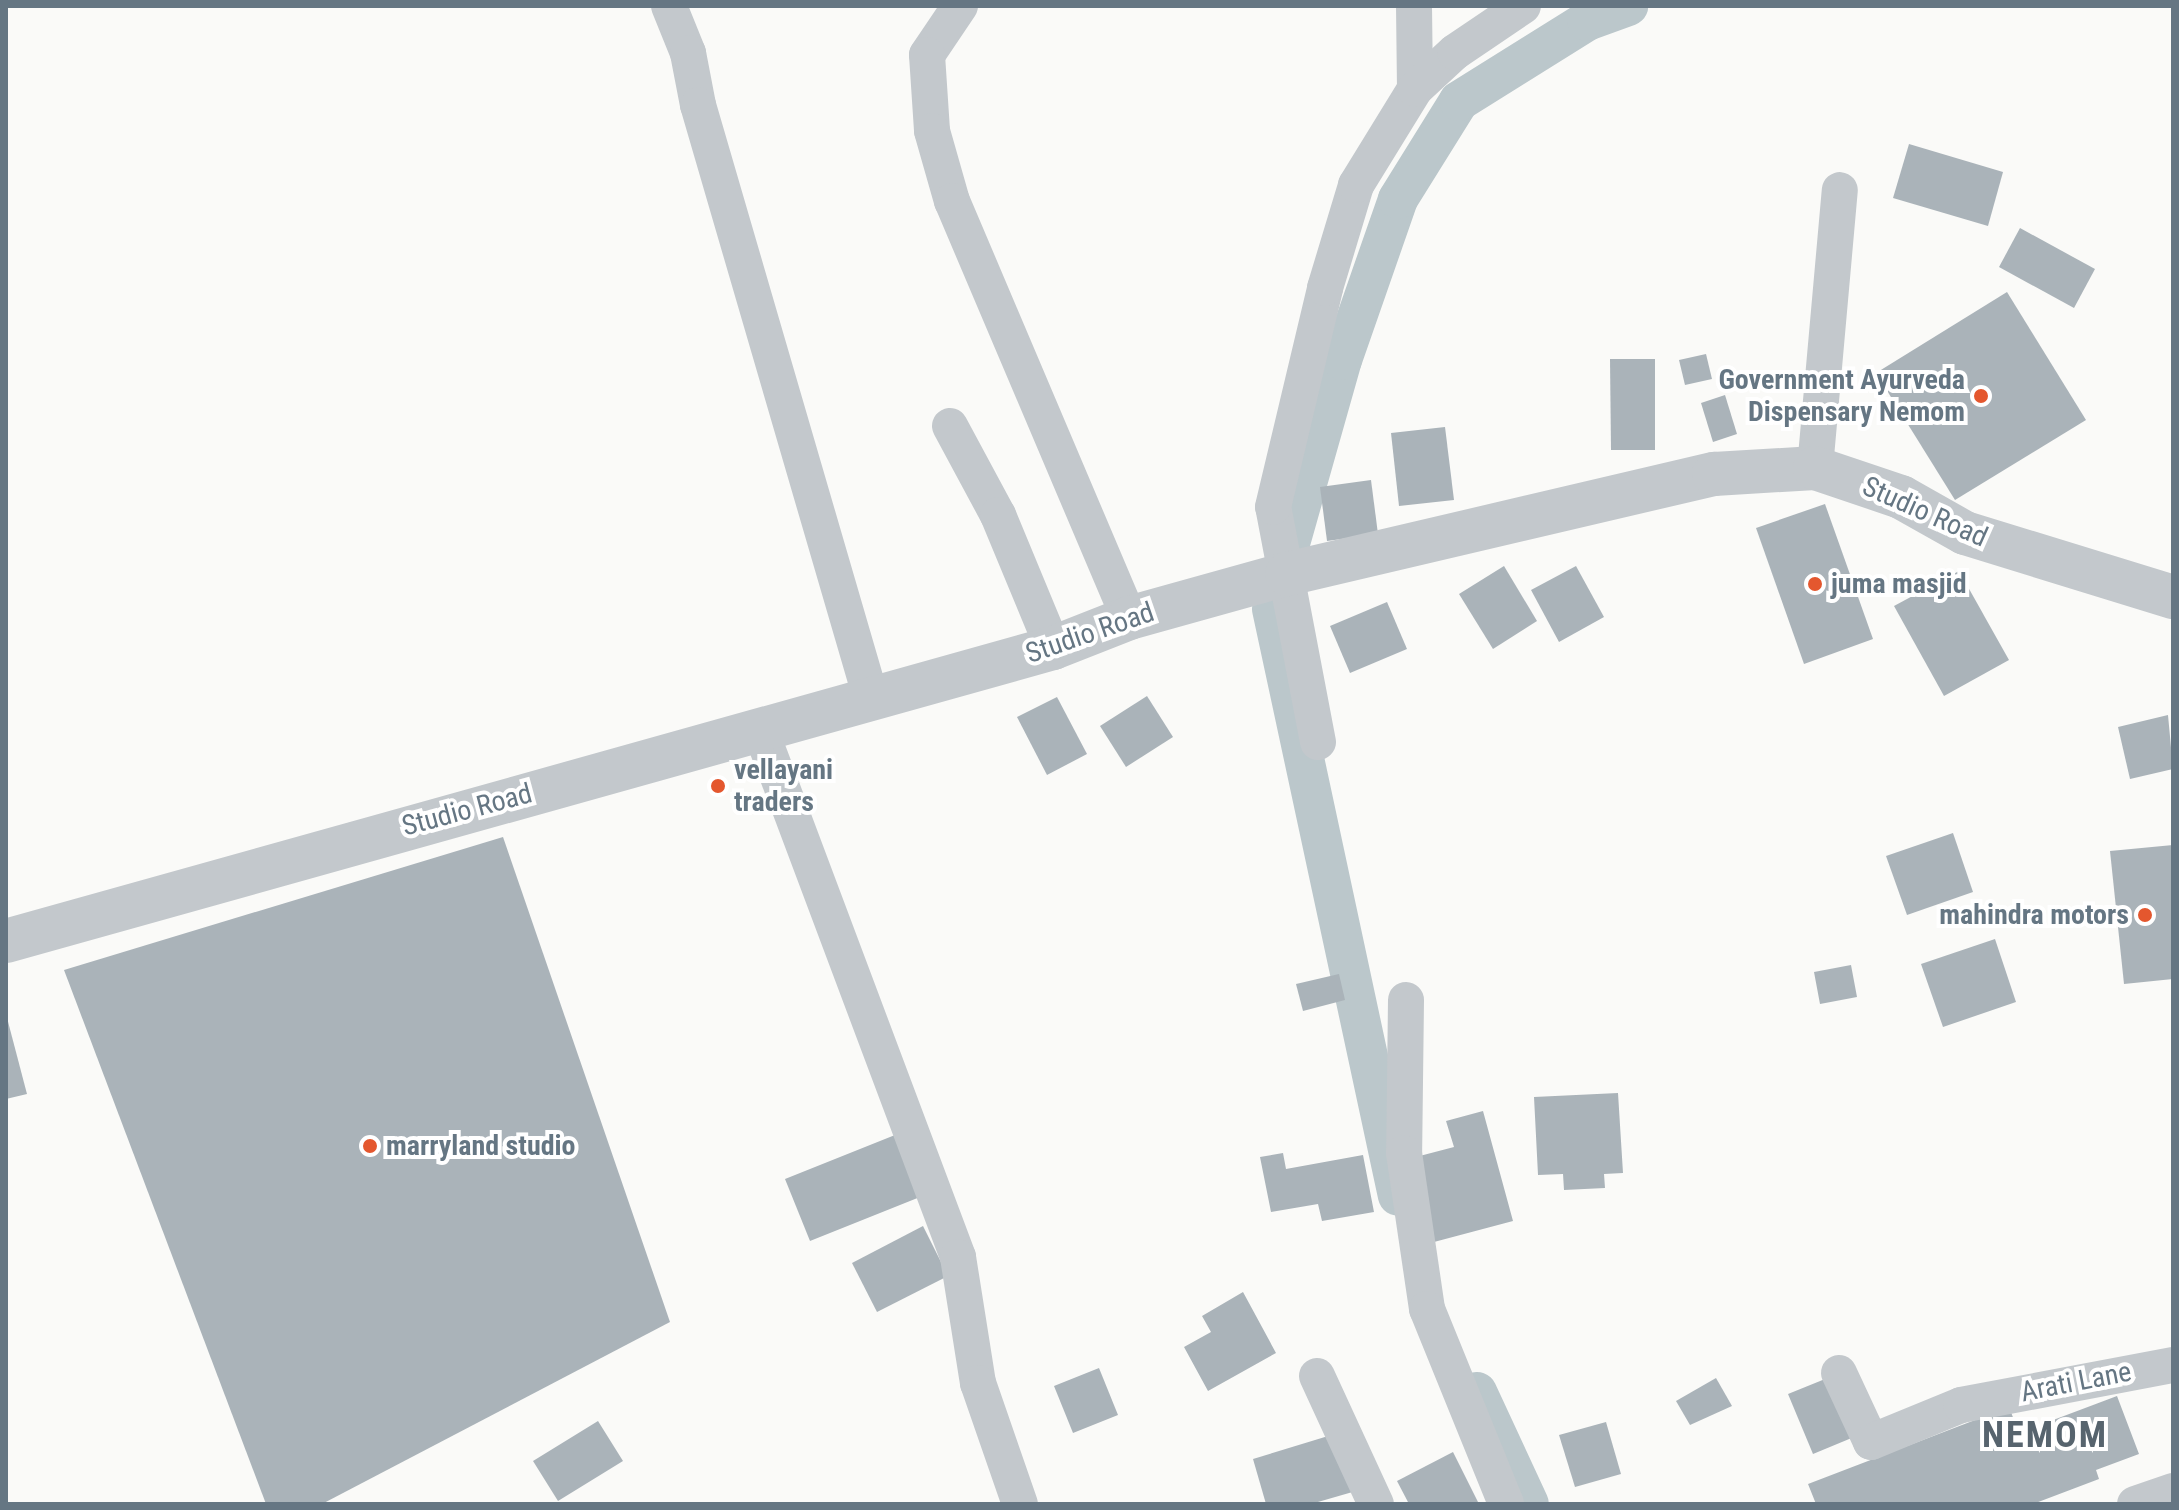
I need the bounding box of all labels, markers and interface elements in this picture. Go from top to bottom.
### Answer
place label: Government Ayurveda Dispensary Nemom [1718,363,1965,429]
marker: Government Ayurveda Dispensary Nemom [1972,387,1990,405]
street label: Studio Road [1857,470,1993,554]
place label: juma masjid [1831,567,1967,601]
marker: juma masjid [1806,575,1824,593]
street label: Studio Road [1021,595,1159,671]
place label: vellayani traders [734,753,833,819]
street label: Studio Road [398,777,536,843]
marker: vellayani traders [709,777,727,795]
place label: mahindra motors [1939,898,2129,932]
marker: mahindra motors [2136,906,2154,924]
place label: marryland studio [386,1129,576,1163]
marker: marryland studio [361,1137,379,1155]
street label: Arati Lane [2018,1355,2134,1409]
district label: NEMOM [1982,1414,2108,1458]

